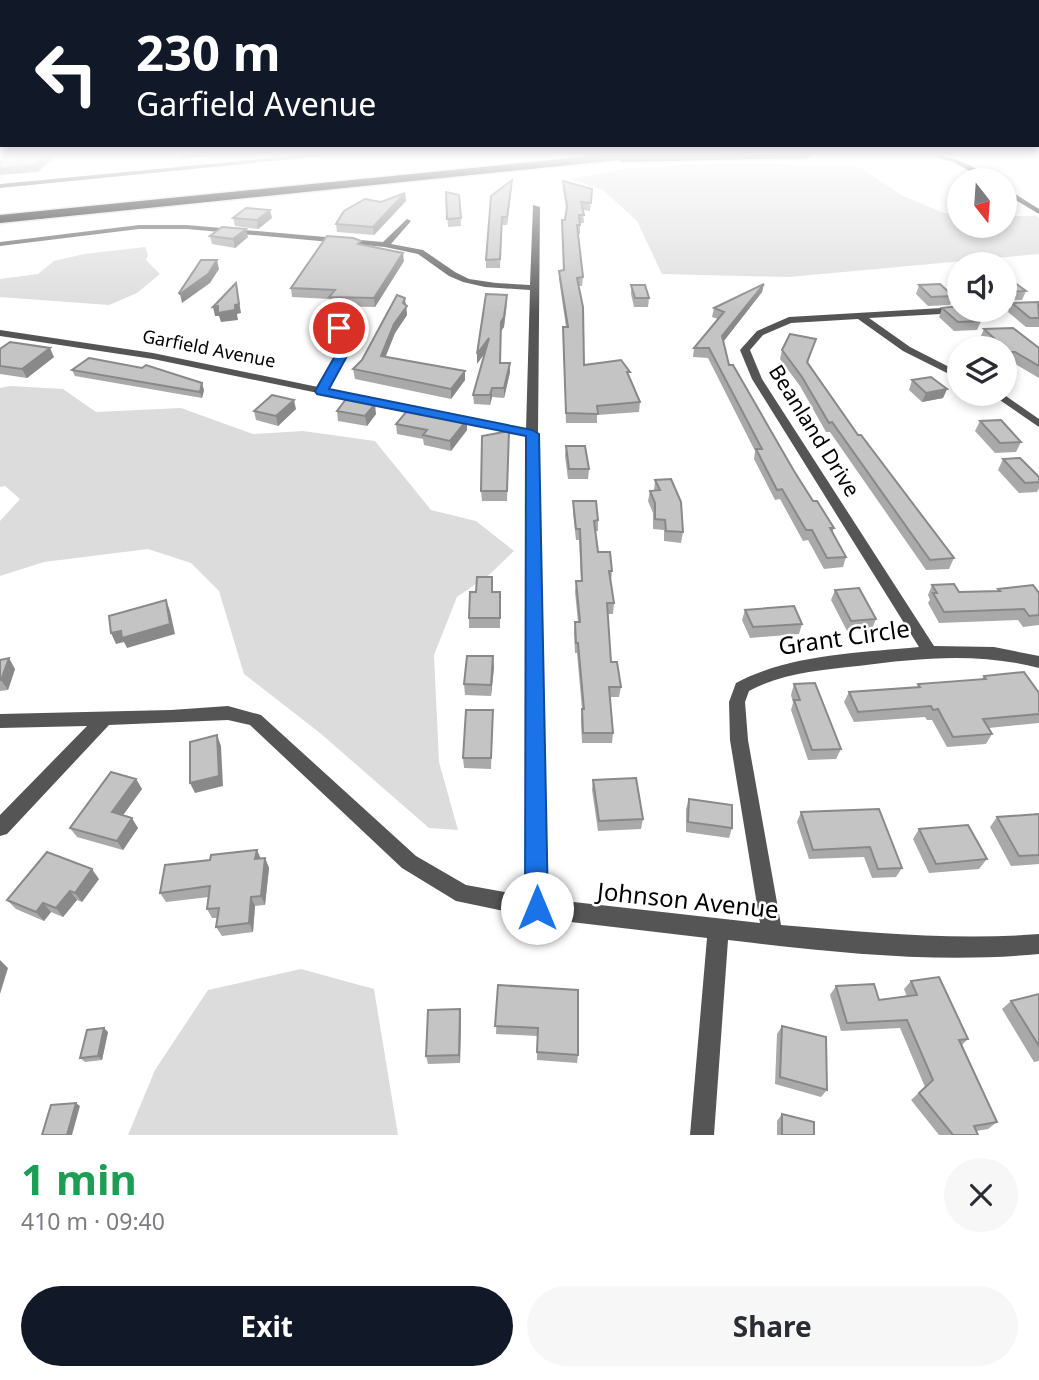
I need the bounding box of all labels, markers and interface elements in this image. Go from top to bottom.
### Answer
text: 230 m [136,19,281,85]
icon: left [21,28,112,119]
text: Garfield Avenue [136,82,376,125]
north arrow [947,168,1017,238]
map controls [947,168,1017,406]
button: sound [947,252,1017,322]
pin [309,298,369,358]
icon: arrive [320,309,358,347]
street label: Garfield Avenue [141,323,278,373]
button: layers [947,336,1017,406]
street label: Beanland Drive [763,359,867,502]
street label: Grant Circle [776,611,912,662]
position arrow [500,871,574,945]
street label: Johnson Avenue [594,873,780,925]
text: 1 min [21,1150,137,1207]
button: close [944,1158,1018,1232]
text: 410 m · 09:40 [21,1205,165,1237]
button: Exit [21,1286,513,1366]
button: Share [527,1286,1018,1366]

